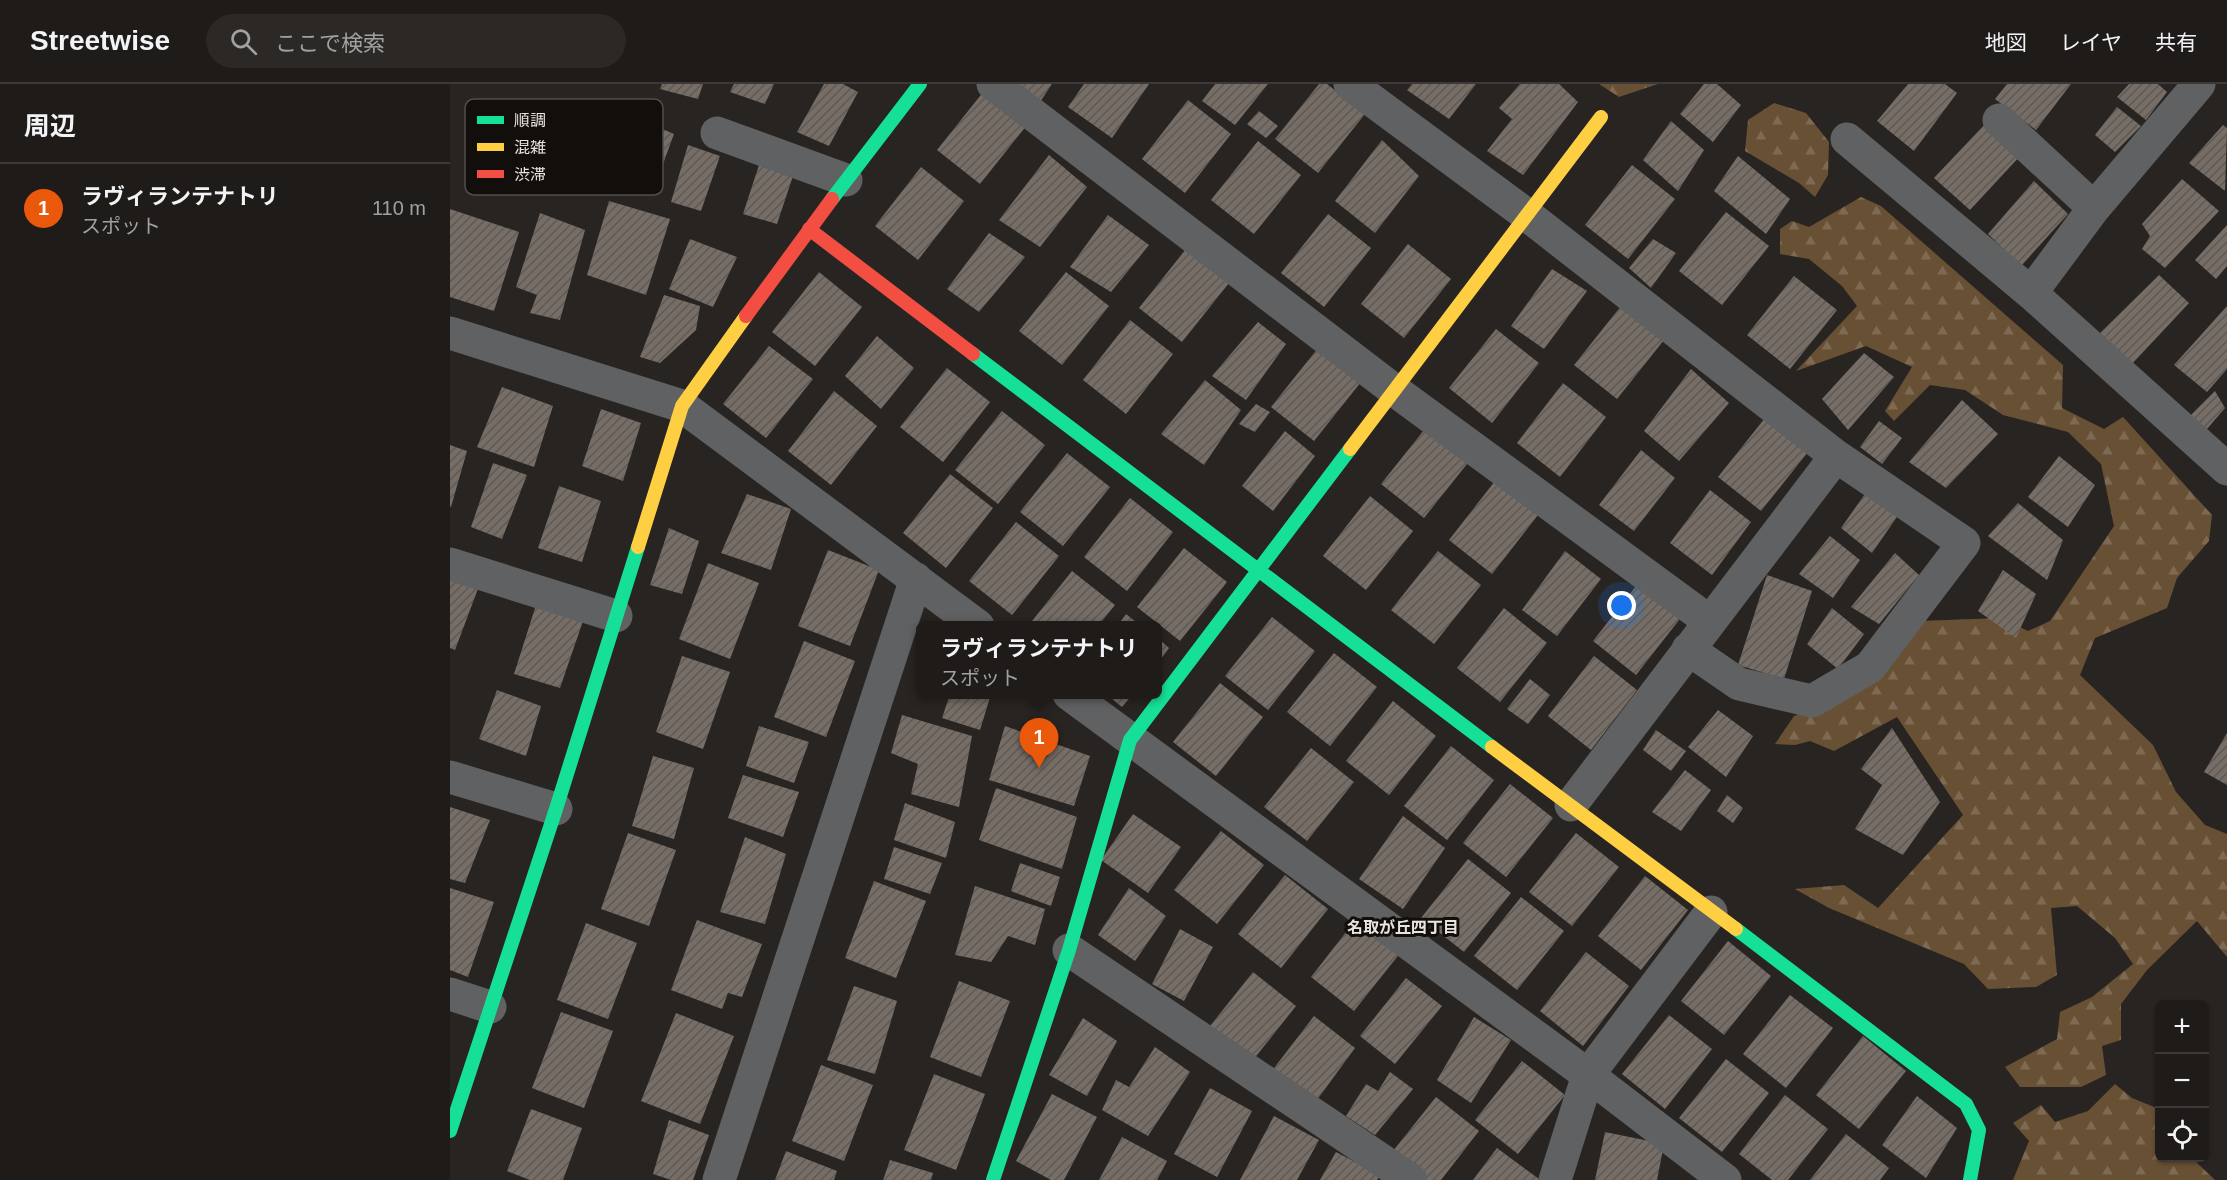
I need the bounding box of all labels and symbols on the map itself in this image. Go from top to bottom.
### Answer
legend [465,99,663,195]
text: 順調 [514,112,546,129]
text: 混雑 [514,139,546,156]
text: 渋滞 [514,166,546,183]
your location [1607,591,1636,620]
pin: 1 [1020,718,1058,768]
district label: 名取が丘四丁目 [1347,919,1459,936]

